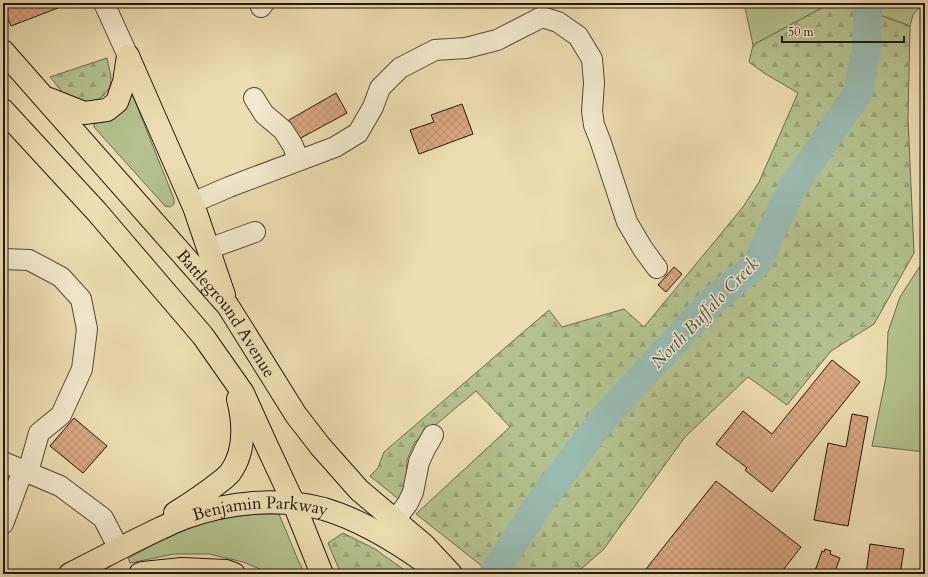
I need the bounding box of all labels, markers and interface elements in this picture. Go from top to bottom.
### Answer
scale bar [782,18,904,44]
text: 50 m [788,24,815,40]
street label: Battleground Avenue [172,244,281,382]
water label: North Buffalo Creek [645,252,765,374]
street label: Benjamin Parkway [189,491,331,526]

